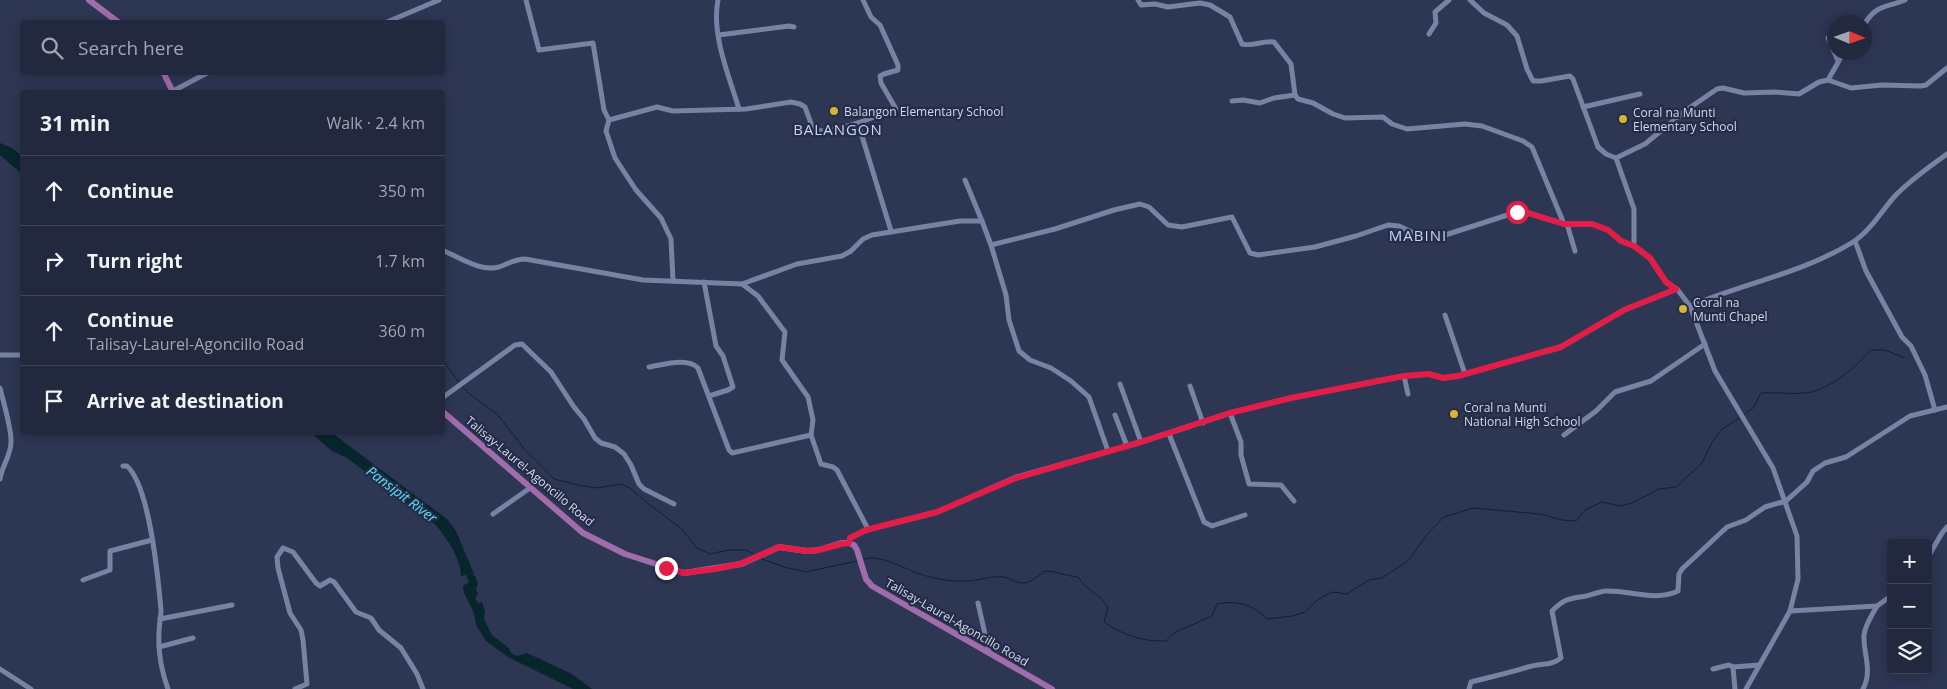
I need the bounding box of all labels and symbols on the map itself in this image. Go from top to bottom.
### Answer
north arrow [1827,15,1872,60]
place label: Balangon Elementary School [844,103,1003,120]
place label: Coral na Munti Elementary School [1633,104,1737,135]
marker: Balangon Elementary School [828,105,840,117]
marker: Coral na Munti Elementary School [1617,113,1629,125]
district label: BALANGON [793,119,883,139]
route start [1506,201,1529,224]
district label: MABINI [1389,225,1447,245]
place label: Coral na Munti Chapel [1693,294,1768,325]
marker: Coral na Munti Chapel [1677,303,1689,315]
place label: Coral na Munti National High School [1464,399,1580,430]
marker: Coral na Munti National High School [1448,408,1460,420]
street label: Talisay-Laurel-Agoncillo Road [462,412,598,530]
water label: Pansipit River [363,461,442,527]
route end [655,557,678,580]
street label: Talisay-Laurel-Agoncillo Road [882,574,1032,670]

